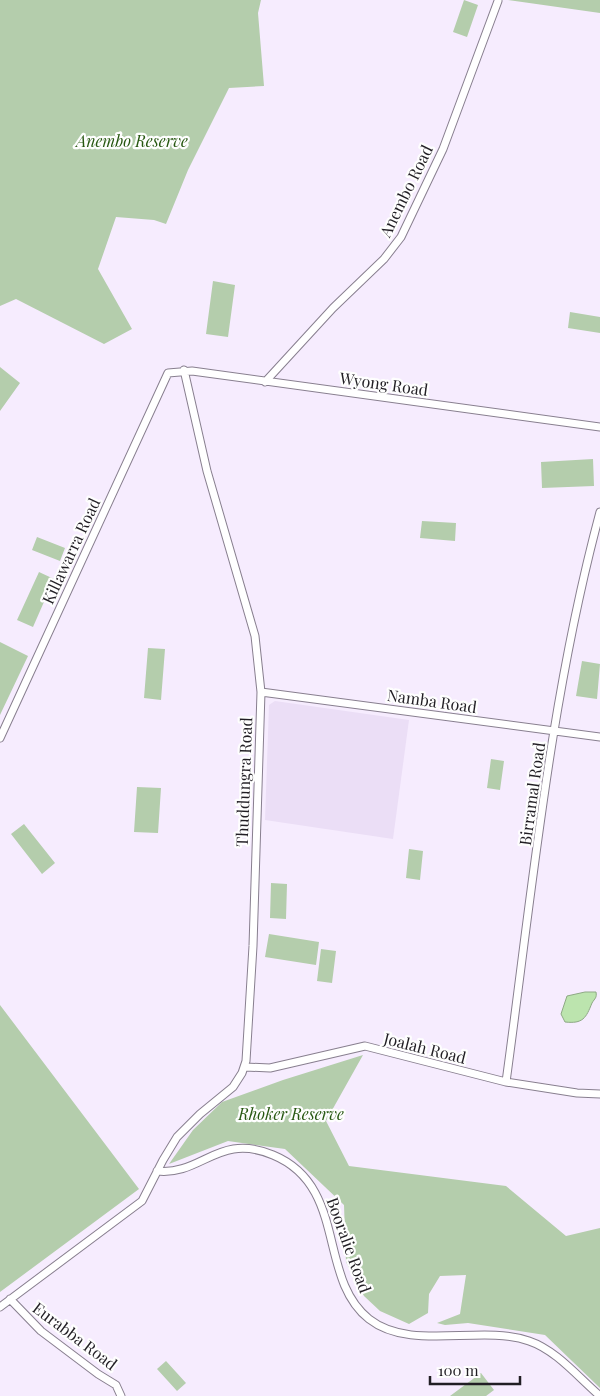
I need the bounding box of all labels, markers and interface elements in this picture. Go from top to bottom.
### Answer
park label: Anembo Reserve [74,130,188,151]
street label: Anembo Road [374,141,437,241]
street label: Wyong Road [338,367,430,400]
street label: Killawarra Road [37,494,104,607]
street label: Namba Road [386,684,478,717]
street label: Thuddungra Road [231,717,256,847]
street label: Birramal Road [514,741,549,847]
street label: Joalah Road [381,1027,468,1068]
park label: Rhoker Reserve [237,1103,344,1124]
street label: Booralie Road [322,1194,376,1296]
street label: Eurabba Road [29,1297,122,1374]
scale bar [430,1354,520,1386]
text: 100 m [438,1360,479,1380]

